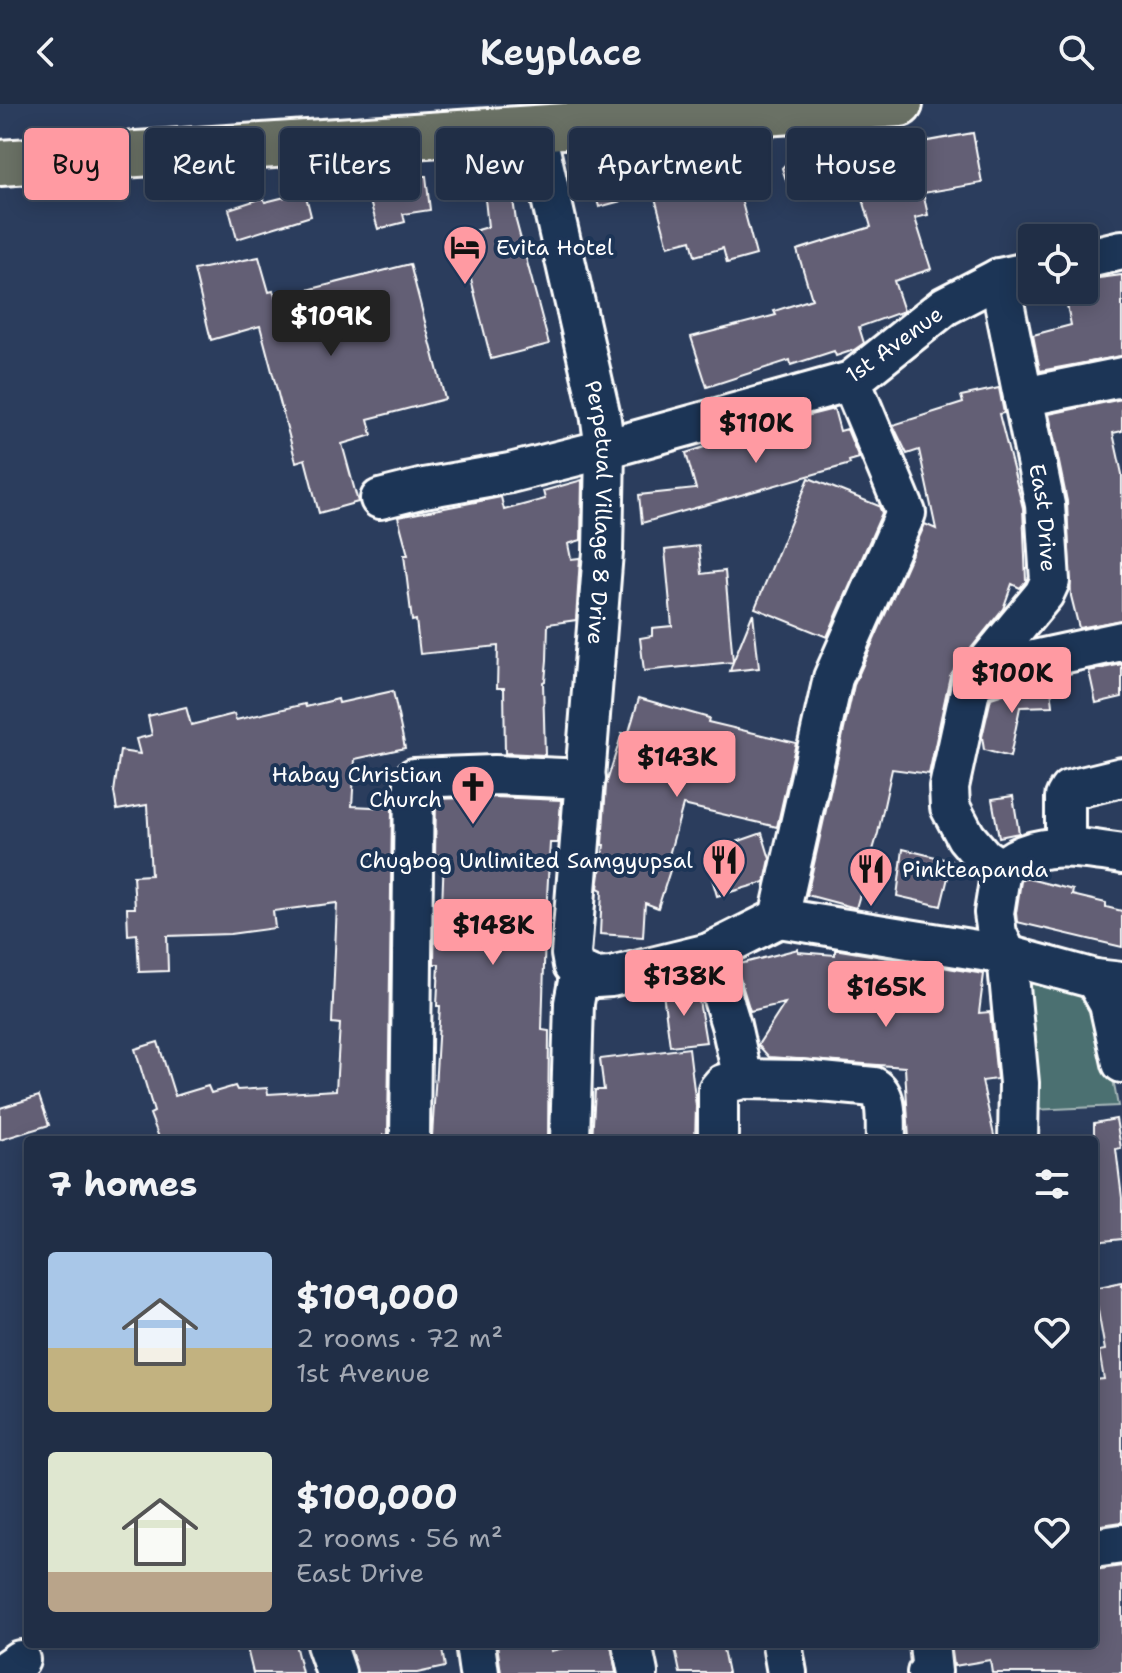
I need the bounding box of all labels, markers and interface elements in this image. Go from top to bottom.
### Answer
text: Keyplace [480,28,642,77]
icon: back [24,30,68,74]
icon: search [1054,30,1098,74]
chip: Buy [24,128,129,200]
chip: Rent [145,128,264,200]
chip: Filters [280,128,420,200]
chip: New [436,128,553,200]
chip: Apartment [569,128,771,200]
chip: House [787,128,925,200]
hotel icon: Evita Hotel [441,223,489,286]
map controls [1018,224,1098,304]
button: locate [1018,224,1098,304]
place label: Evita Hotel [496,233,614,262]
pin: $109K [275,290,387,358]
text: $109K [290,298,372,333]
street label: 1st Avenue [840,299,949,389]
street label: Perpetual Village 8 Drive [578,378,619,646]
pin: $110K [700,397,812,465]
text: $110K [718,405,794,440]
street label: East Drive [1022,461,1063,573]
pin: $100K [956,647,1068,715]
text: $100K [971,655,1053,690]
pin: $143K [621,731,733,799]
text: $143K [636,739,718,774]
place label: Habay Christian Church [272,760,442,814]
church icon: Habay Christian Church [449,763,497,826]
restaurant icon: Chugbog Unlimited Samgyupsal [700,836,748,899]
restaurant icon: Pinkteapanda [847,845,895,908]
place label: Chugbog Unlimited Samgyupsal [359,846,693,875]
place label: Pinkteapanda [902,855,1048,884]
pin: $148K [437,899,549,967]
text: $148K [452,907,534,942]
pin: $138K [628,950,740,1018]
text: $138K [643,958,725,993]
pin: $165K [830,961,942,1029]
text: $165K [846,969,926,1004]
text: 7 homes [48,1161,197,1207]
icon: filters [1030,1162,1074,1206]
text: $109,000 [296,1274,459,1320]
icon: home [112,1284,208,1380]
icon: heart [1030,1310,1074,1354]
text: 2 rooms · 72 m² [296,1320,503,1355]
text: 1st Avenue [296,1355,430,1390]
text: $100,000 [296,1474,458,1520]
icon: home [112,1484,208,1580]
icon: heart [1030,1510,1074,1554]
text: 2 rooms · 56 m² [296,1520,503,1555]
text: East Drive [296,1555,424,1590]

